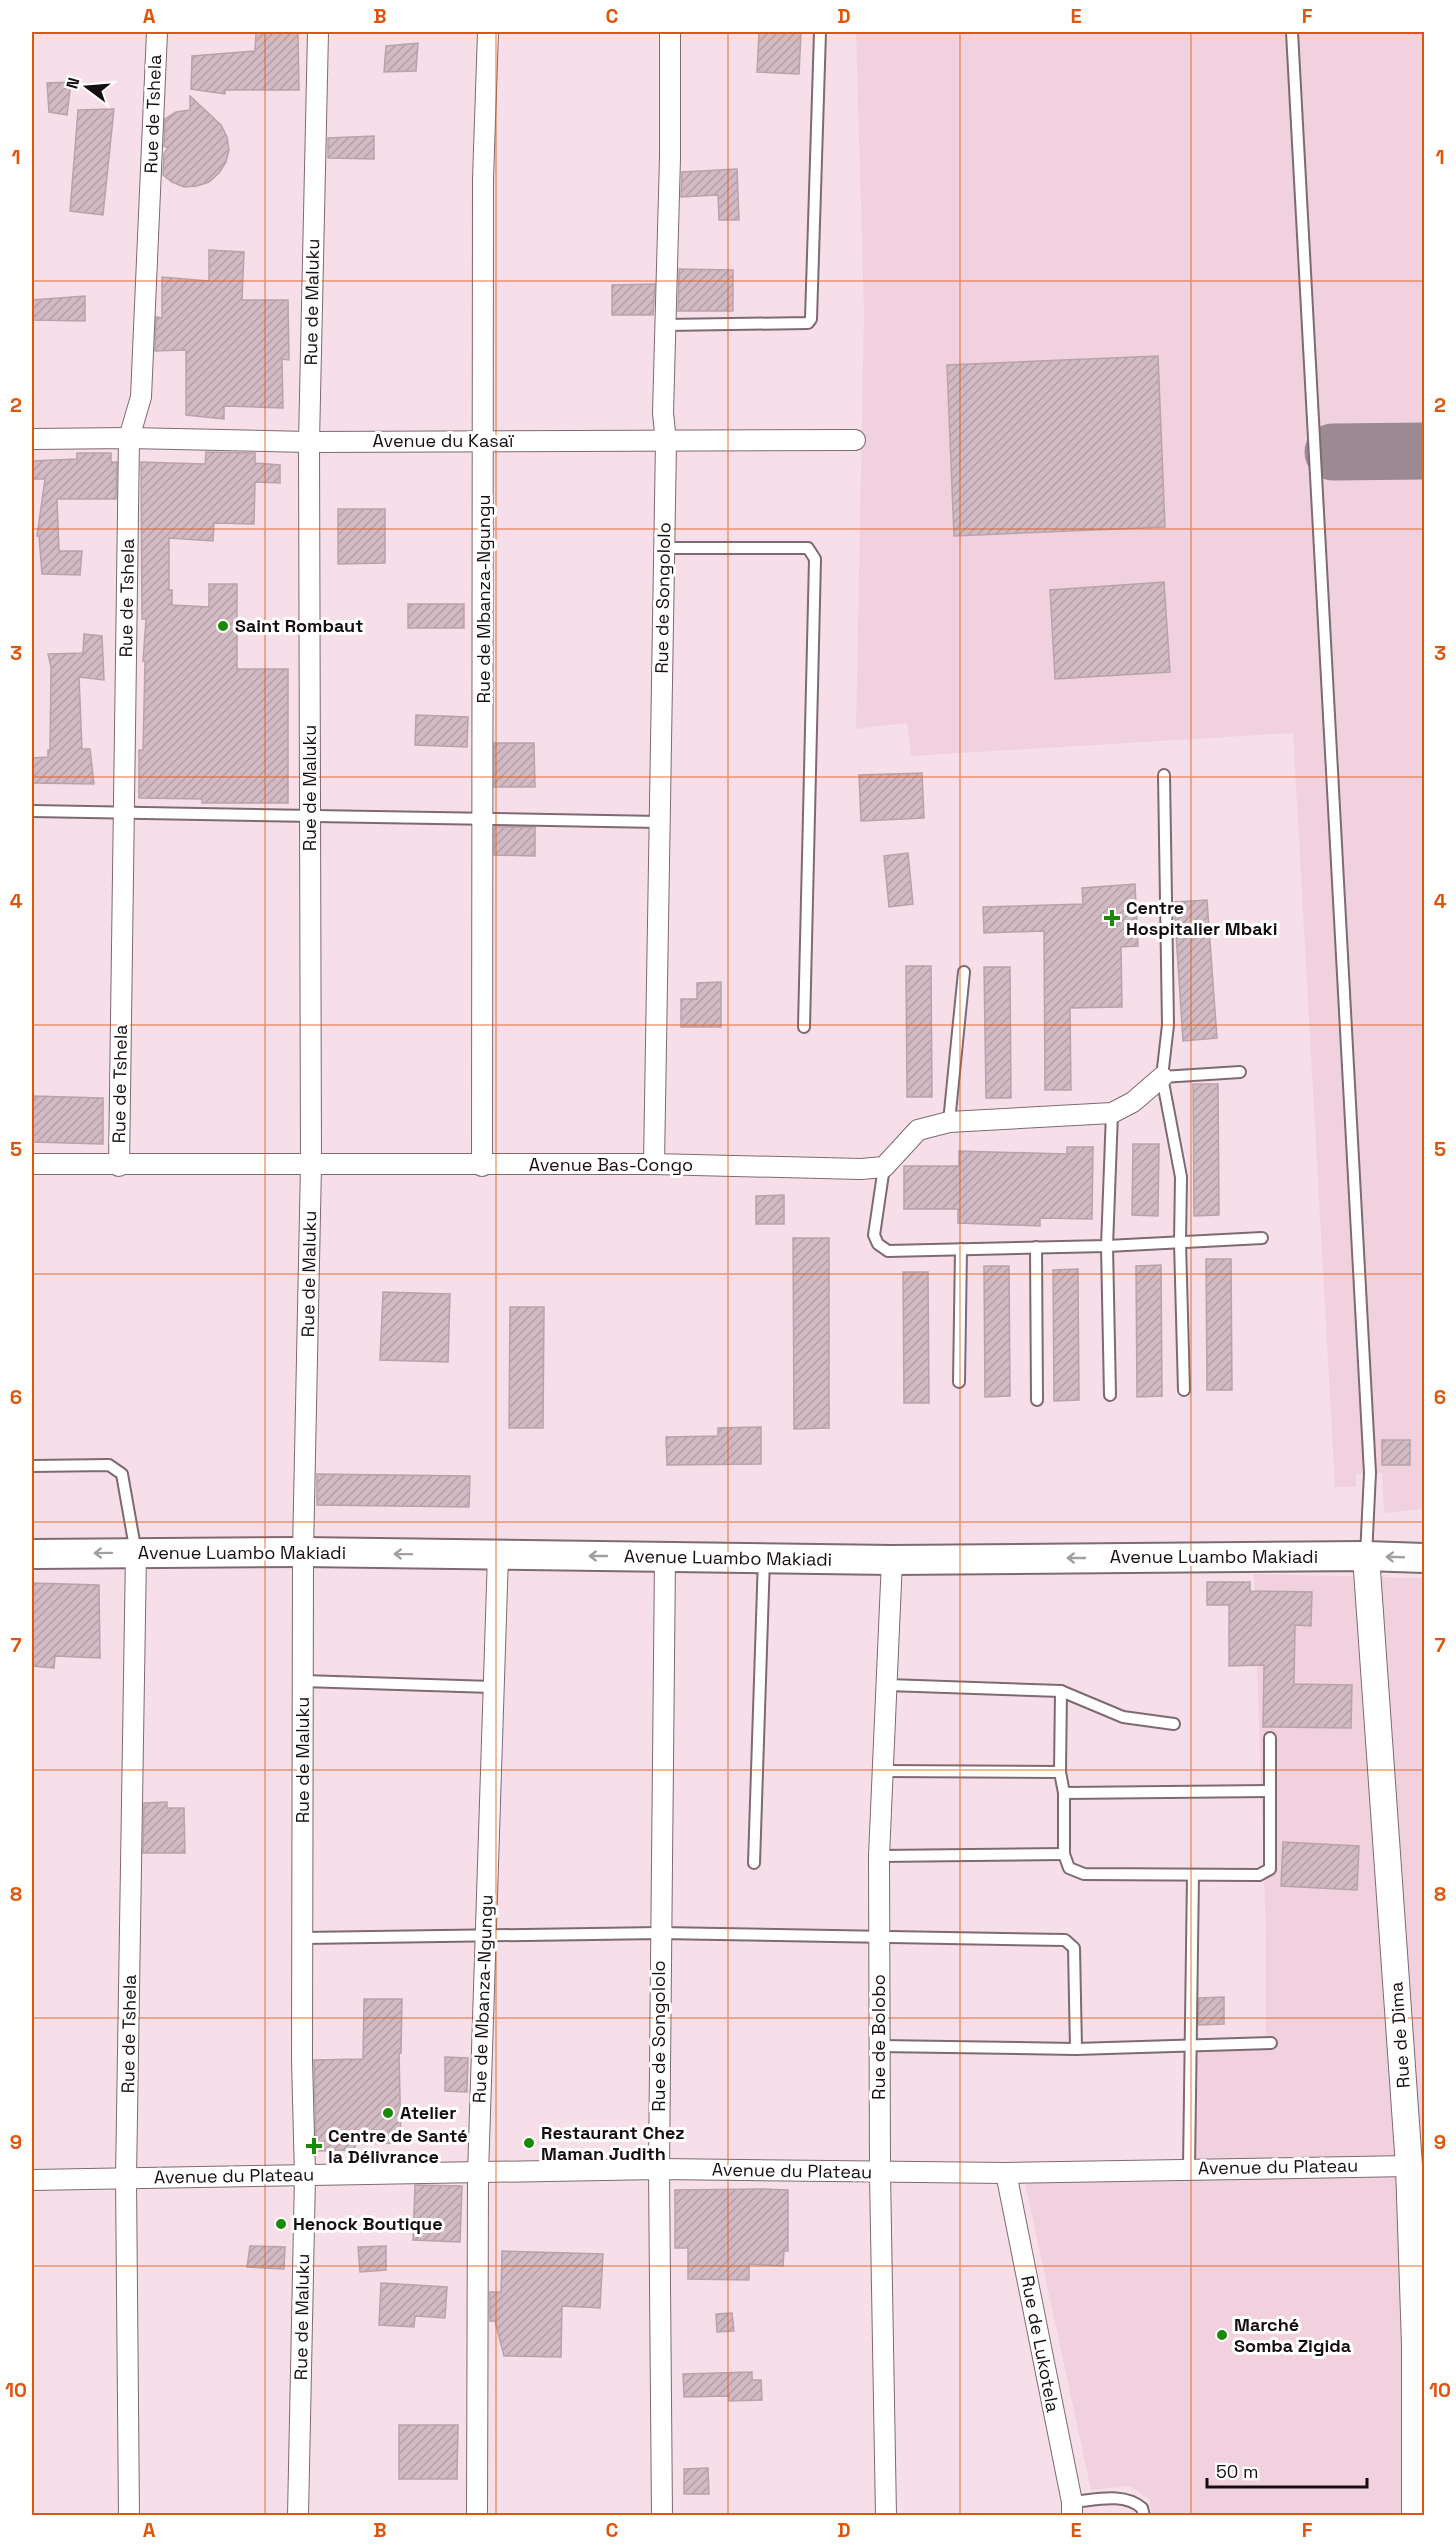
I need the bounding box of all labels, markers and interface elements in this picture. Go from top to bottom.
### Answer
text: A [143,3,156,29]
text: B [373,3,387,29]
text: C [606,3,619,29]
text: D [837,3,851,29]
text: E [1070,3,1082,29]
text: F [1302,3,1313,29]
street label: Rue de Tshela [139,54,166,174]
north arrow [57,57,117,117]
text: N [61,75,85,91]
text: 1 [11,144,21,170]
text: 1 [1435,144,1445,170]
street label: Rue de Maluku [299,239,324,365]
text: 2 [10,392,22,418]
text: 2 [1434,392,1446,418]
street label: Avenue du Kasaï [373,429,514,452]
street label: Rue de Mbanza-Ngungu [472,495,495,703]
street label: Rue de Songololo [650,522,675,674]
street label: Rue de Tshela [114,538,139,658]
place label: Saint Rombaut [235,614,363,637]
marker: Saint Rombaut [216,619,230,633]
text: 3 [10,640,22,666]
text: 3 [1434,640,1446,666]
street label: Rue de Maluku [298,725,321,851]
text: 4 [10,888,23,914]
text: 4 [1434,888,1447,914]
place label: Centre Hospitalier Mbaki [1126,896,1278,940]
marker: Centre Hospitalier Mbaki [1103,909,1121,927]
street label: Rue de Tshela [107,1024,132,1144]
text: 5 [10,1136,22,1162]
text: 5 [1434,1136,1446,1162]
street label: Avenue Bas-Congo [529,1153,693,1176]
street label: Rue de Maluku [296,1211,321,1337]
text: 6 [10,1384,22,1410]
text: 6 [1434,1384,1446,1410]
street label: Avenue Luambo Makiadi [138,1541,346,1564]
street label: Avenue Luambo Makiadi [624,1544,832,1571]
street label: Avenue Luambo Makiadi [1110,1545,1318,1568]
one-way arrow [94,1547,114,1559]
one-way arrow [394,1548,414,1560]
one-way arrow [589,1550,609,1562]
one-way arrow [1386,1551,1406,1563]
one-way arrow [1067,1552,1087,1564]
text: 7 [10,1632,22,1658]
text: 7 [1434,1632,1446,1658]
street label: Rue de Maluku [291,1697,314,1823]
text: 8 [10,1881,22,1907]
text: 8 [1434,1881,1446,1907]
street label: Rue de Mbanza-Ngungu [467,1894,498,2104]
street label: Rue de Songololo [647,1960,670,2112]
street label: Rue de Tshela [116,1974,141,2094]
street label: Rue de Bolobo [867,1974,890,2100]
street label: Rue de Dima [1384,1981,1415,2089]
place label: Atelier [400,2101,456,2124]
marker: Atelier [381,2106,395,2120]
place label: Restaurant Chez Maman Judith [541,2121,685,2165]
place label: Centre de Santé la Délivrance [328,2124,468,2168]
text: 9 [10,2129,22,2155]
text: 9 [1434,2129,1446,2155]
marker: Restaurant Chez Maman Judith [522,2136,536,2150]
marker: Centre de Santé la Délivrance [305,2137,323,2155]
street label: Avenue du Plateau [1198,2154,1358,2179]
street label: Avenue du Plateau [712,2158,872,2183]
street label: Avenue du Plateau [154,2163,314,2188]
place label: Henock Boutique [293,2212,443,2235]
marker: Henock Boutique [274,2217,288,2231]
street label: Rue de Maluku [289,2254,314,2380]
street label: Rue de Lukotela [1016,2274,1065,2414]
place label: Marché Somba Zigida [1234,2313,1352,2357]
marker: Marché Somba Zigida [1215,2328,1229,2342]
text: 10 [5,2377,27,2403]
text: 10 [1429,2377,1451,2403]
scale bar [1207,2451,1368,2489]
text: 50 m [1216,2460,1258,2483]
text: A [143,2517,156,2543]
text: B [373,2517,387,2543]
text: C [606,2517,619,2543]
text: D [837,2517,851,2543]
text: E [1070,2517,1082,2543]
text: F [1302,2517,1313,2543]

